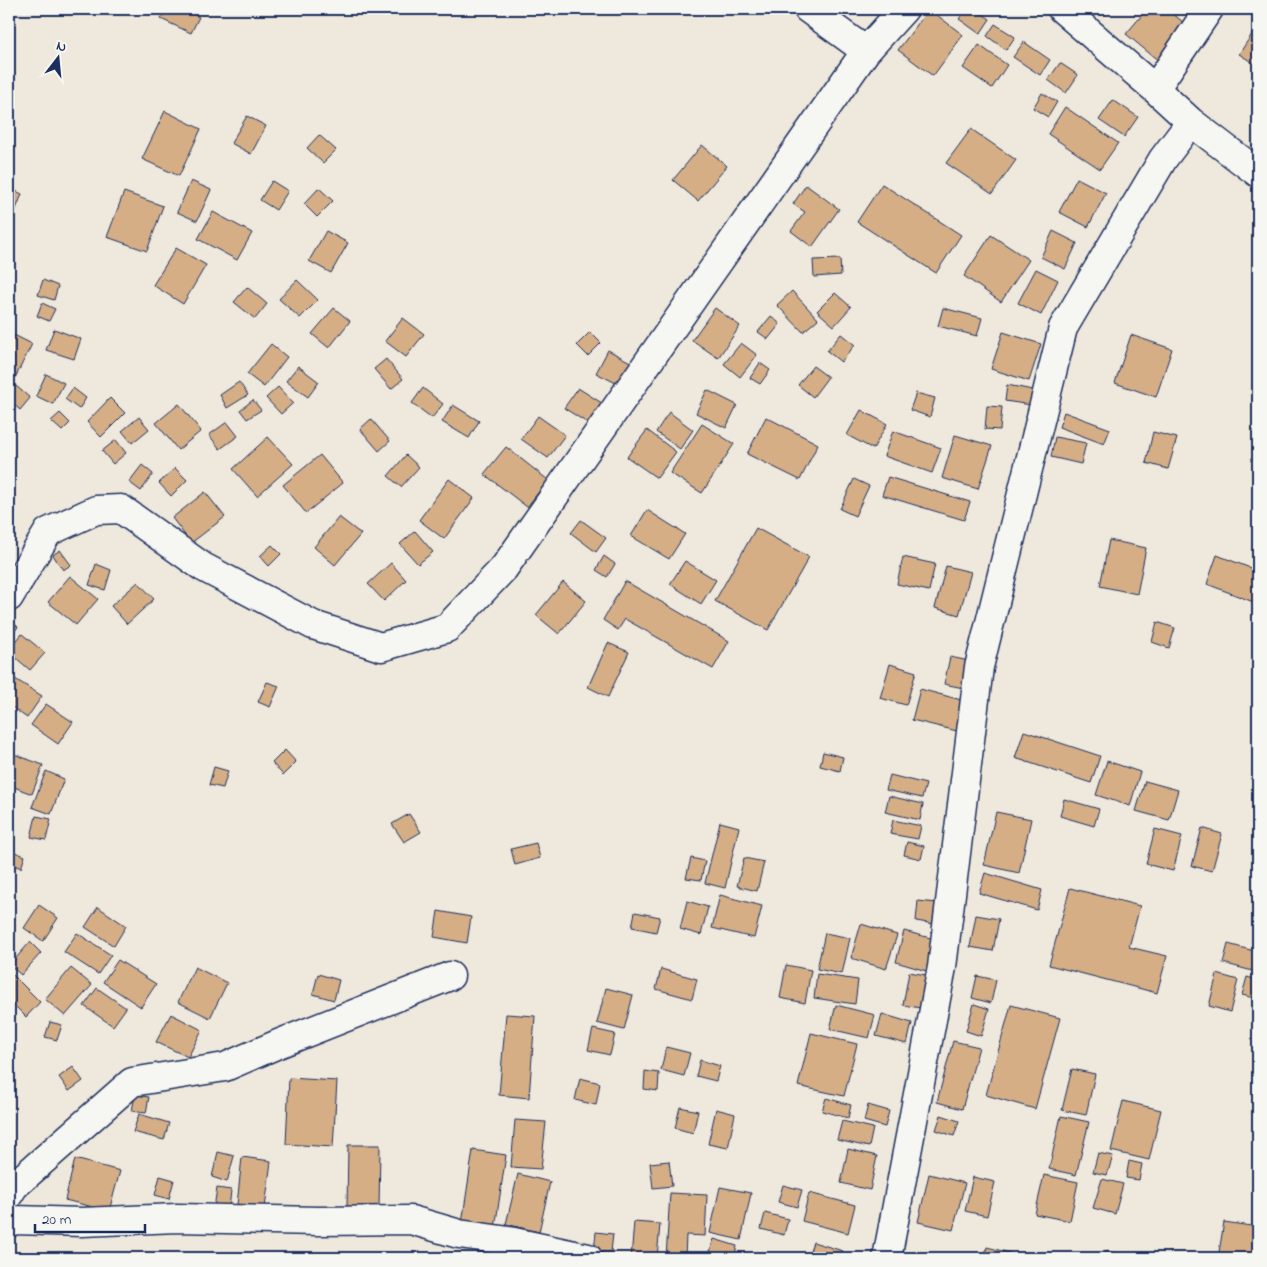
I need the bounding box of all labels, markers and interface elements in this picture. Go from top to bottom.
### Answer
north arrow [32,32,82,82]
text: N [54,36,69,58]
scale bar [35,1202,145,1234]
text: 20 m [42,1209,72,1231]

